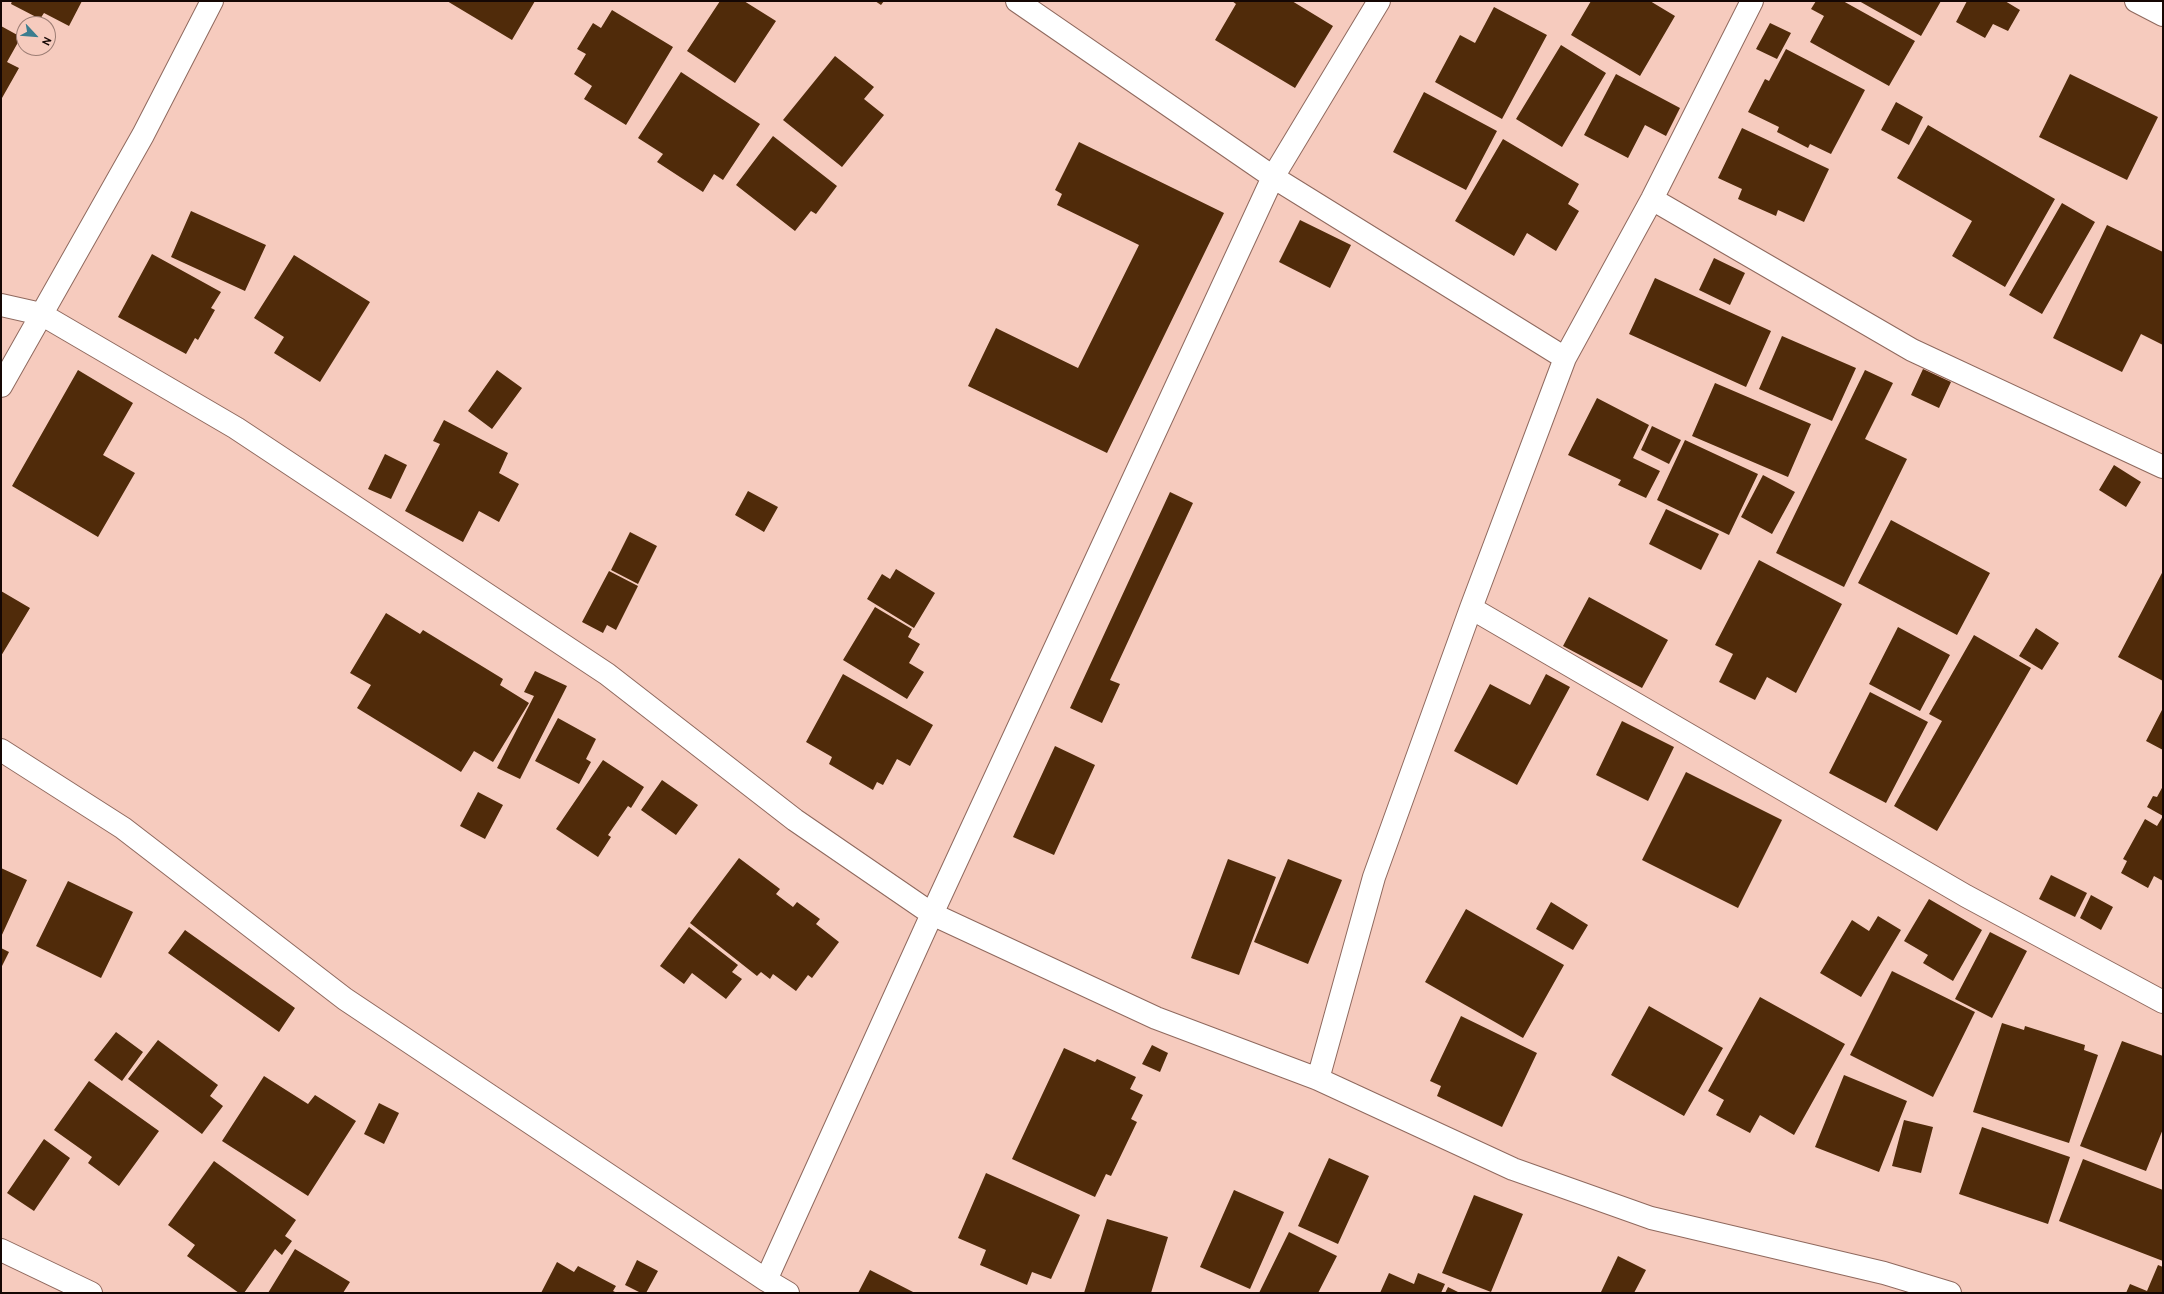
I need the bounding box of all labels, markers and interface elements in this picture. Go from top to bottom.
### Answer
north arrow [16,16,56,56]
text: N [38,34,54,47]

